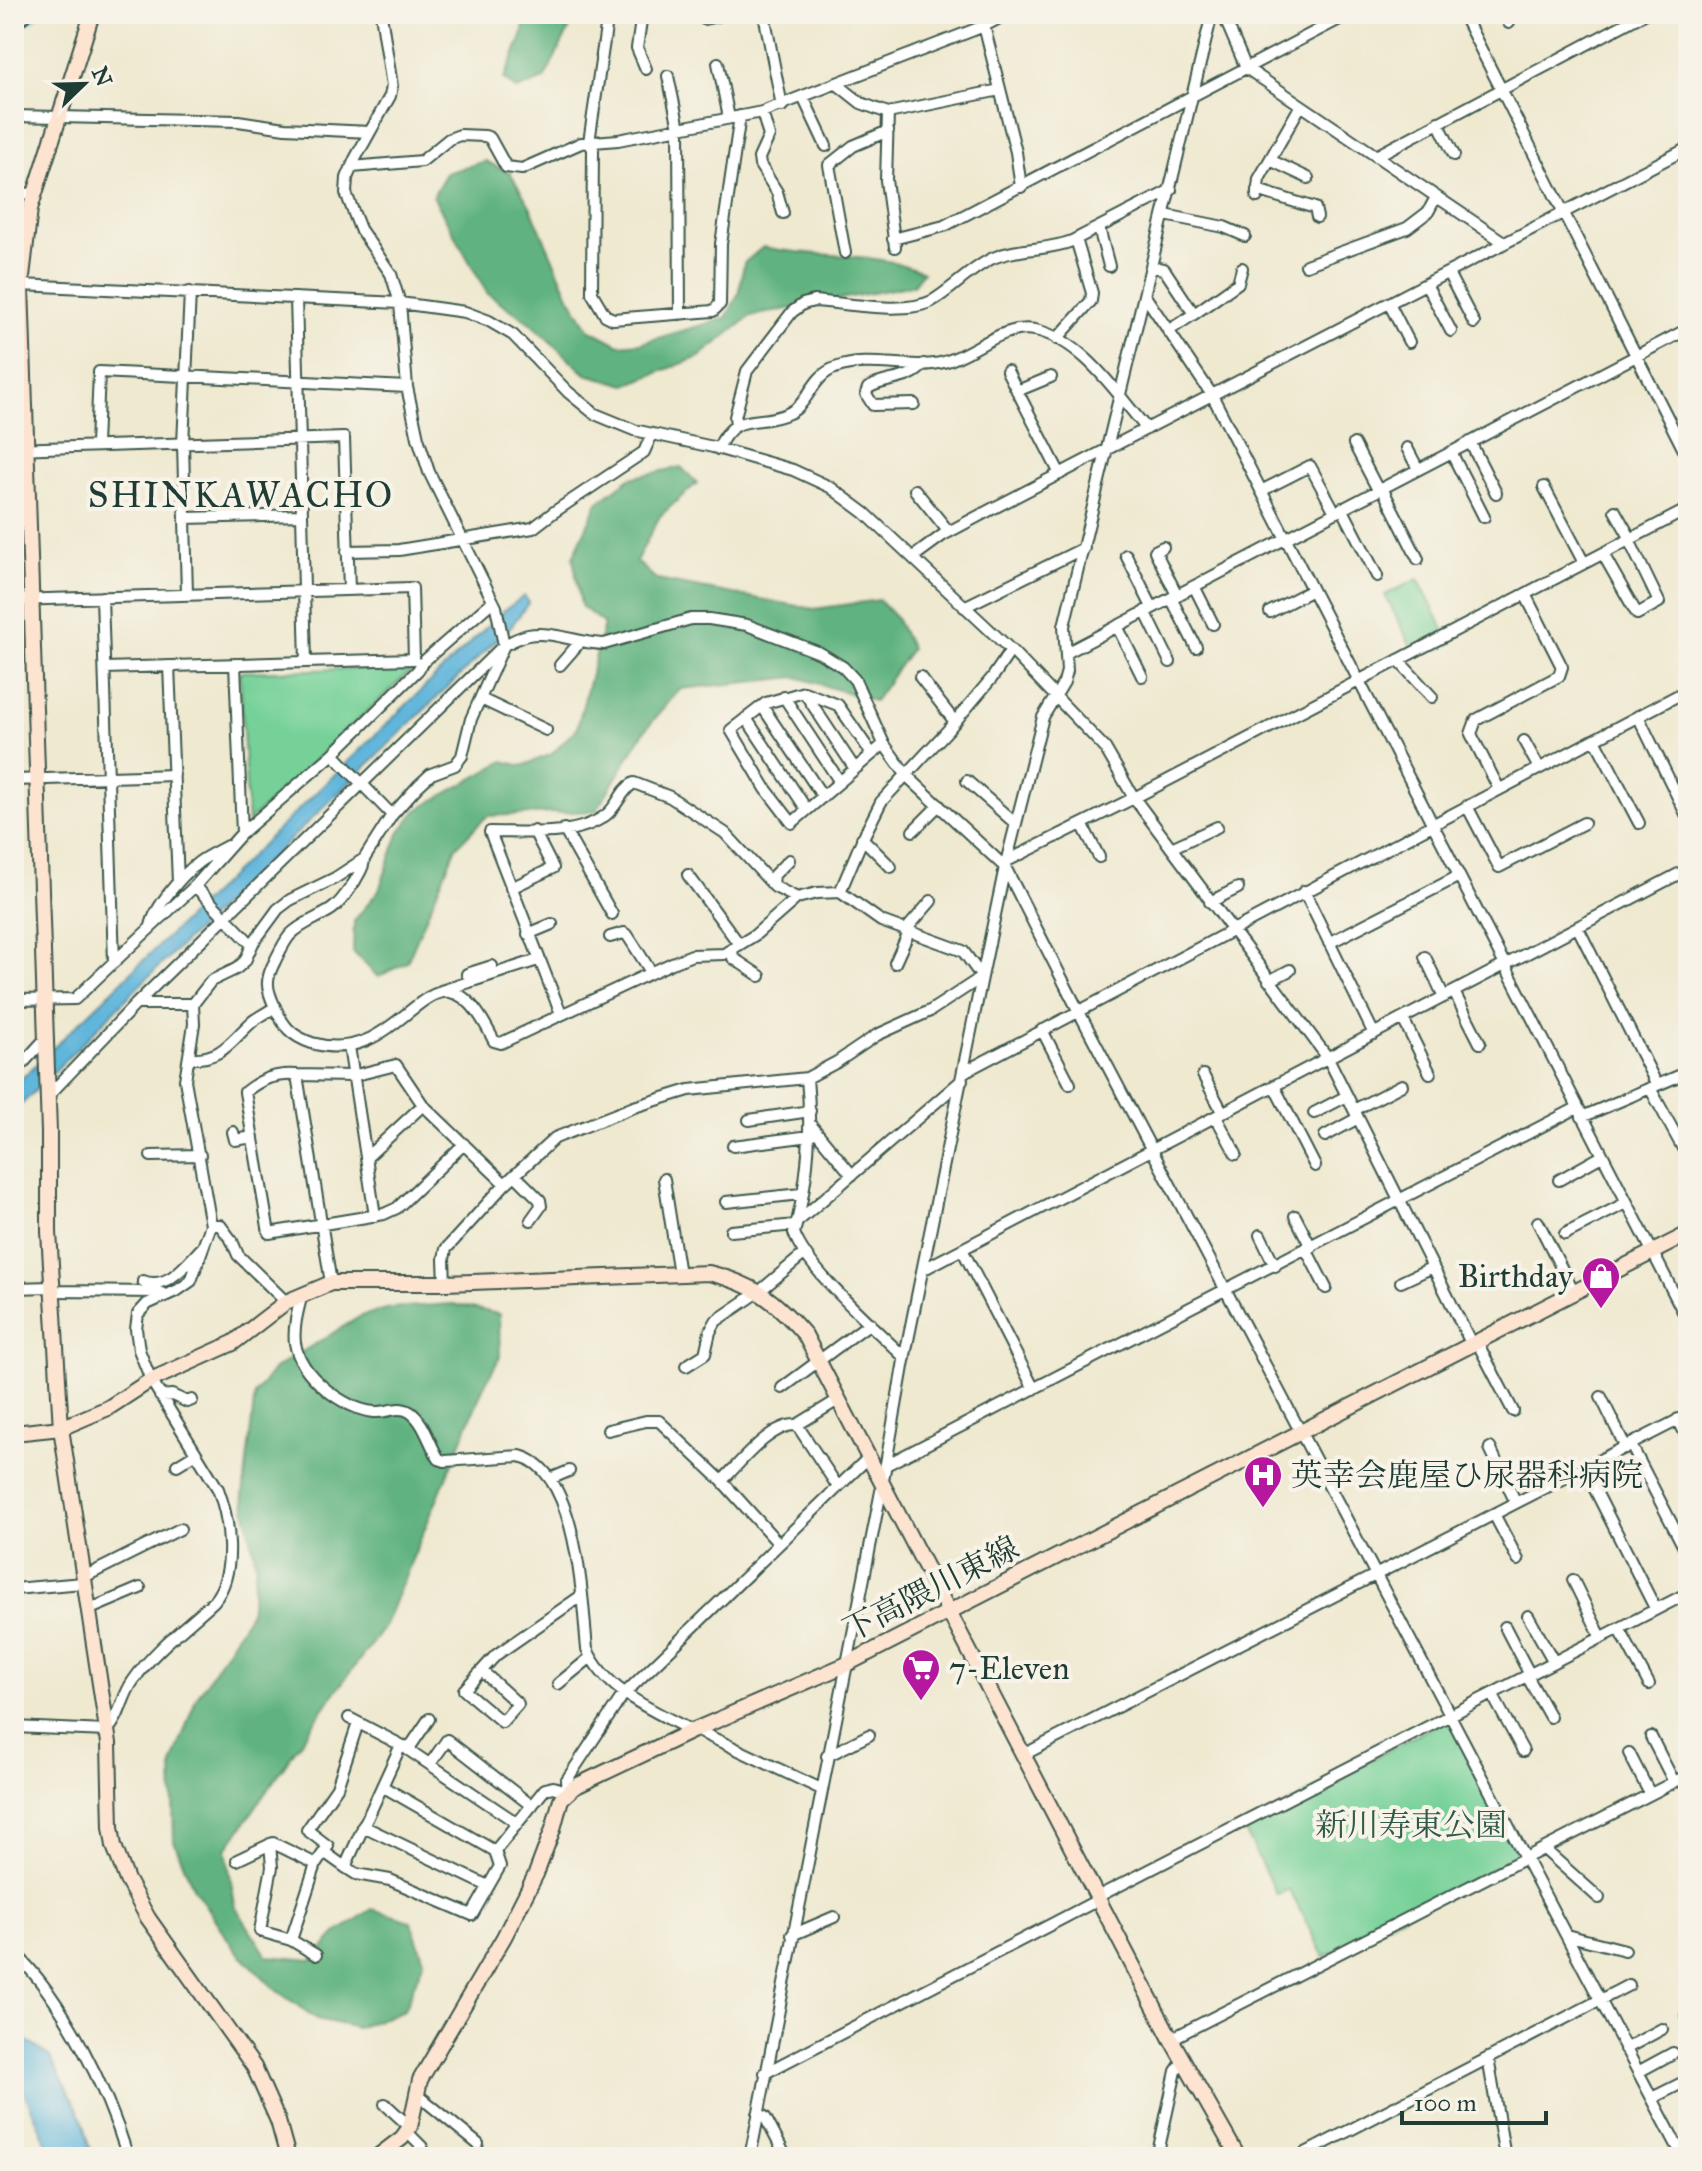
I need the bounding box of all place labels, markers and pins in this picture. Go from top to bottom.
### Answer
shop icon: Birthday [1580,1255,1622,1310]
place label: Birthday [1458,1257,1574,1296]
hospital icon: 英幸会鹿屋ひ尿器科病院 [1242,1454,1284,1509]
place label: 英幸会鹿屋ひ尿器科病院 [1291,1456,1643,1495]
supermarket icon: 7-Eleven [900,1647,942,1702]
place label: 7-Eleven [949,1649,1069,1688]

